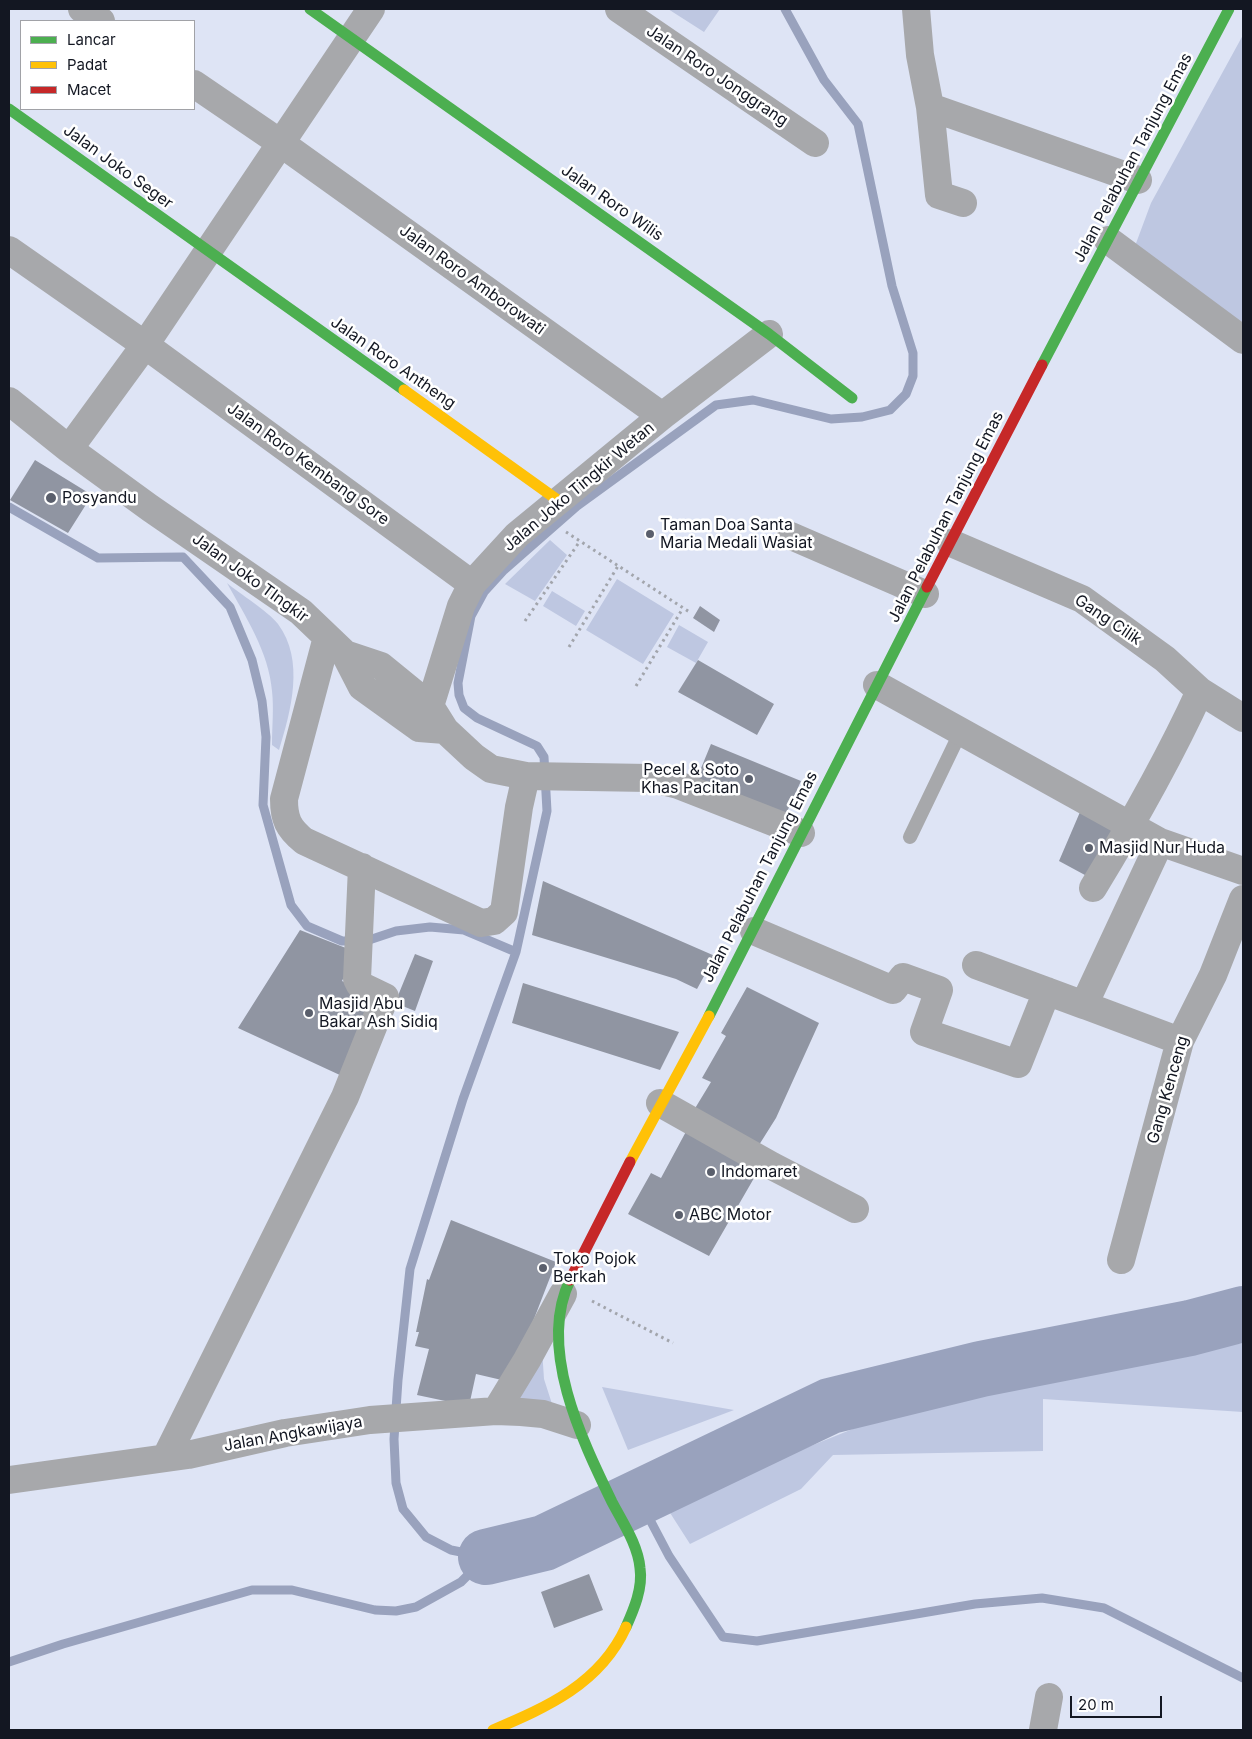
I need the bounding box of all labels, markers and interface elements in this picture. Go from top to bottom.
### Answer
legend [20,20,195,110]
street label: Jalan Roro Jonggrang [643,21,791,131]
text: Lancar [67,30,116,49]
street label: Jalan Pelabuhan Tanjung Emas [1069,50,1197,266]
text: Padat [67,55,108,74]
text: Macet [67,80,111,99]
street label: Jalan Joko Seger [59,121,177,213]
street label: Jalan Roro Wilis [557,161,667,245]
street label: Jalan Roro Amborowati [396,221,548,339]
street label: Jalan Roro Antheng [327,313,459,413]
street label: Jalan Roro Kembang Sore [223,399,393,529]
street label: Jalan Pelabuhan Tanjung Emas [884,408,1008,626]
street label: Jalan Joko Tingkir Wetan [500,418,658,556]
place label: Posyandu [62,488,137,508]
marker: Posyandu [44,491,58,505]
place label: Taman Doa Santa Maria Medali Wasiat [660,515,812,553]
marker: Taman Doa Santa Maria Medali Wasiat [644,528,656,540]
street label: Jalan Joko TIngkir [188,529,312,627]
street label: Gang Cilik [1071,591,1145,649]
place label: Pecel & Soto Khas Pacitan [641,760,739,798]
street label: Jalan Pelabuhan Tanjung Emas [698,768,822,986]
marker: Pecel & Soto Khas Pacitan [743,773,755,785]
place label: Masjid Nur Huda [1099,838,1225,858]
marker: Masjid Nur Huda [1083,842,1095,854]
place label: Masjid Abu Bakar Ash Sidiq [319,994,438,1032]
marker: Masjid Abu Bakar Ash Sidiq [303,1007,315,1019]
street label: Gang Kenceng [1143,1034,1193,1146]
place label: Indomaret [721,1162,797,1182]
marker: Indomaret [705,1166,717,1178]
place label: ABC Motor [689,1205,771,1225]
marker: ABC Motor [673,1209,685,1221]
place label: Toko Pojok Berkah [553,1249,636,1287]
marker: Toko Pojok Berkah [537,1262,549,1274]
street label: Jalan Angkawijaya [222,1412,364,1456]
scale bar [1072,1686,1164,1718]
text: 20 m [1078,1695,1114,1714]

